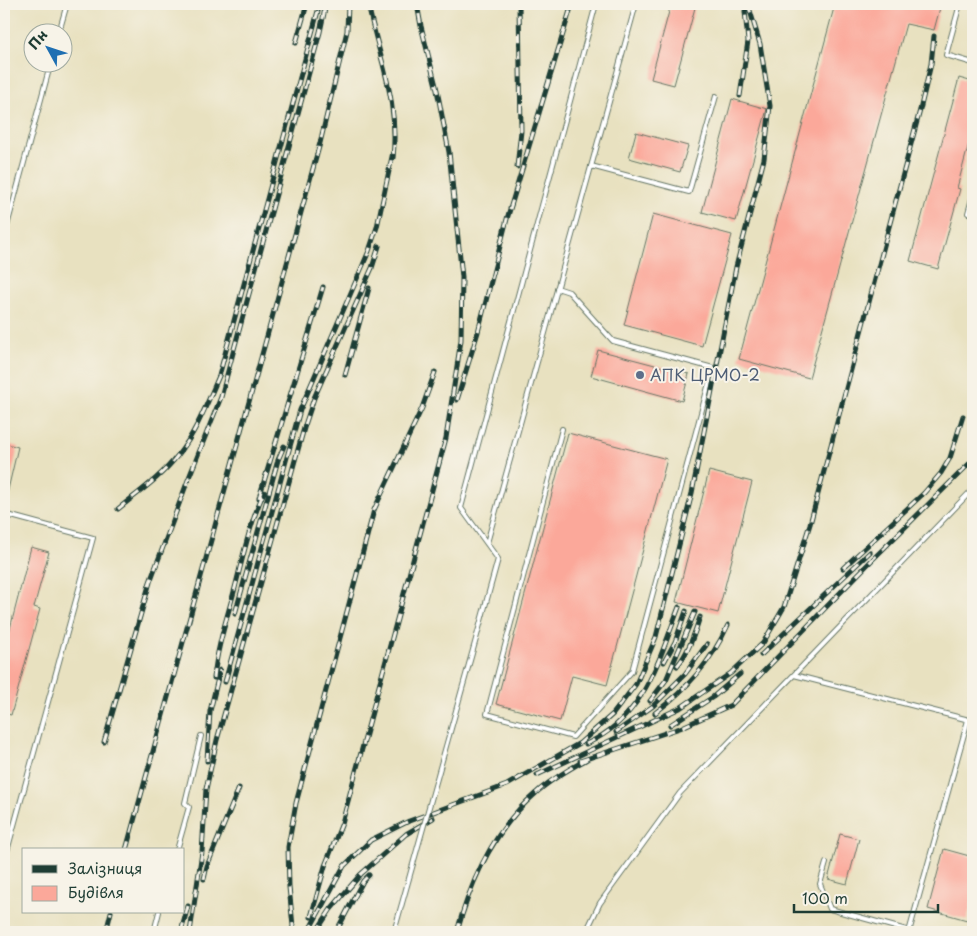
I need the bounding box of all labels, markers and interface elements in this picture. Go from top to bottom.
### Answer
north arrow [22,22,72,72]
text: Пн [23,25,52,54]
place label: АПК ЦРМО-2 [650,362,760,386]
marker: АПК ЦРМО-2 [634,369,646,381]
legend [22,848,185,914]
text: Залізниця [67,856,142,879]
text: Будівля [68,880,124,903]
scale bar [794,881,938,913]
text: 100 m [802,886,848,909]

